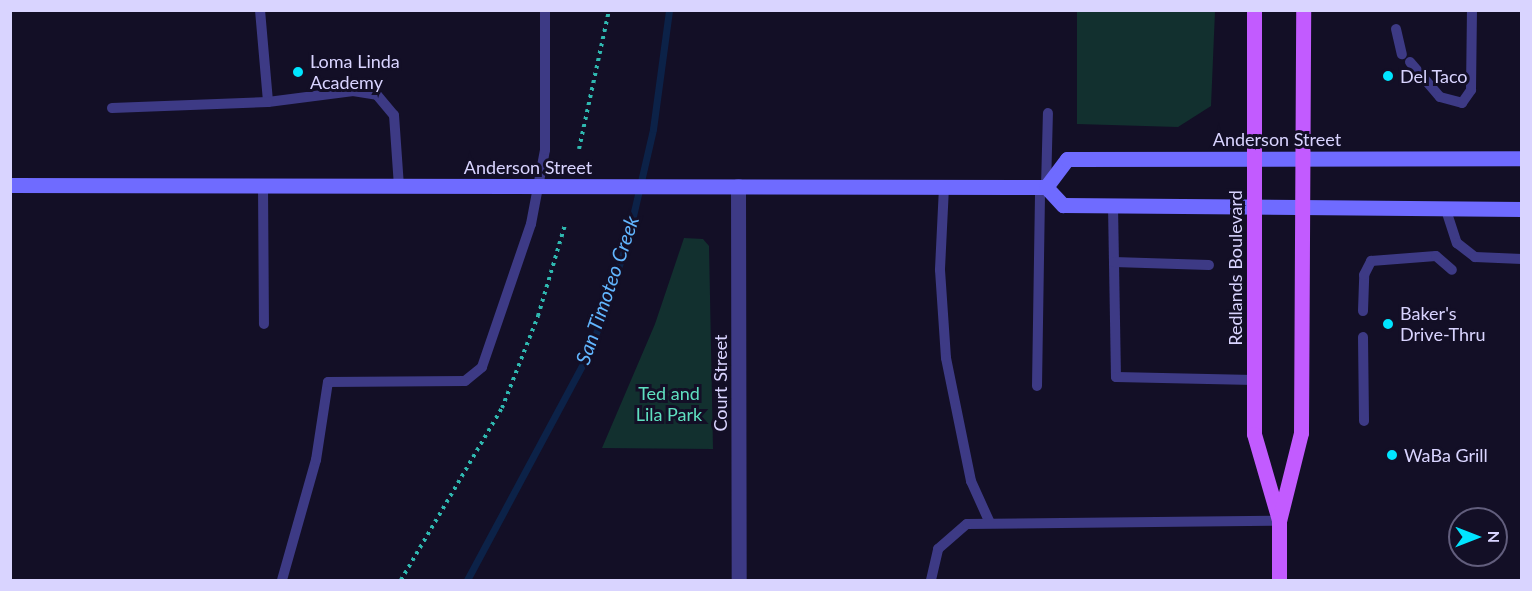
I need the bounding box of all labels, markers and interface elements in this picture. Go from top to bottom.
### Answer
place label: Loma Linda Academy [310,51,400,94]
marker: Loma Linda Academy [291,65,305,79]
place label: Del Taco [1400,65,1468,87]
marker: Del Taco [1381,69,1395,83]
street label: Anderson Street [1213,128,1341,150]
street label: Anderson Street [464,156,592,178]
street label: Redlands Boulevard [1224,190,1246,346]
water label: San Timoteo Creek [570,212,644,368]
place label: Baker's Drive-Thru [1400,303,1486,346]
marker: Baker's Drive-Thru [1381,317,1395,331]
street label: Court Street [709,334,731,432]
park label: Ted and Lila Park [636,383,702,426]
place label: WaBa Grill [1404,444,1488,466]
marker: WaBa Grill [1385,448,1399,462]
north arrow [1448,507,1508,567]
text: N [1485,531,1504,543]

